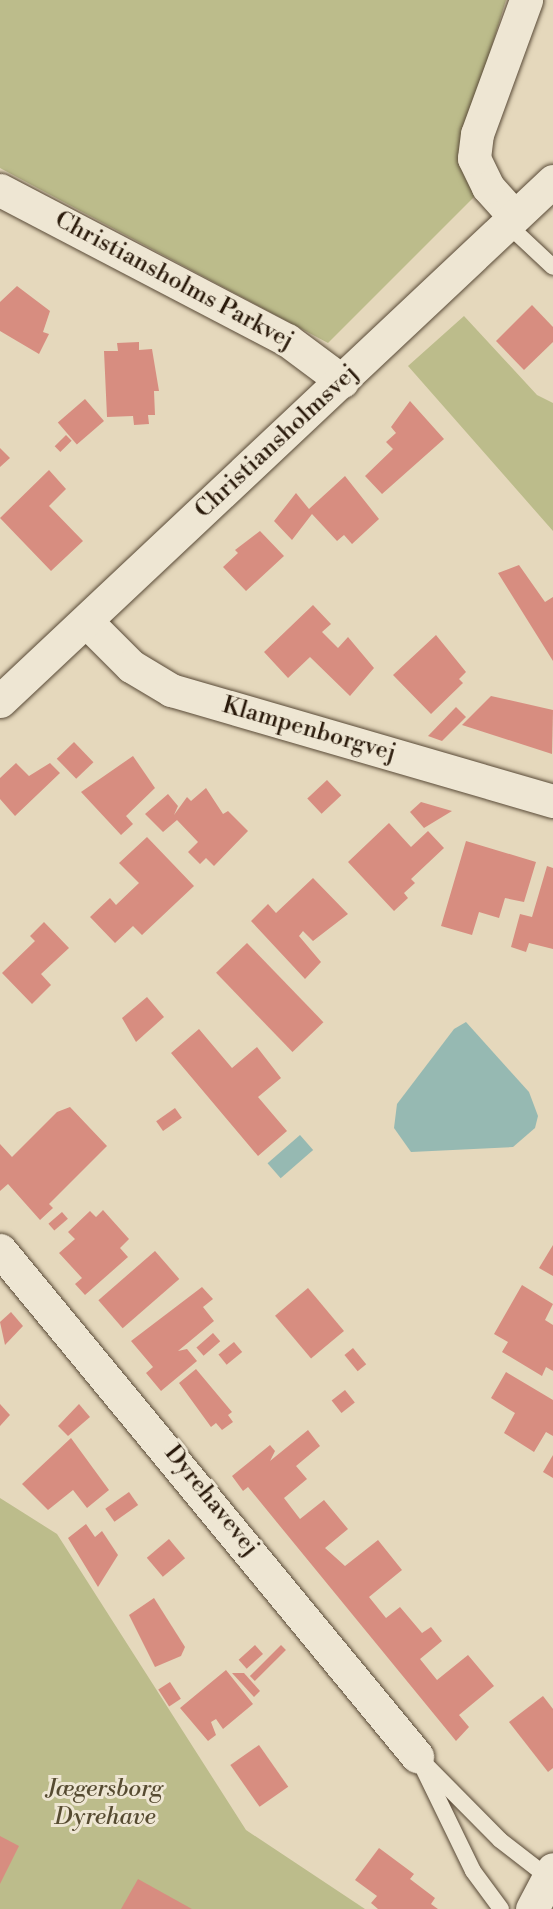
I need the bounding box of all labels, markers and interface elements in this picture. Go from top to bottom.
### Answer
street label: Christiansholms Parkvej [50,206,298,356]
street label: Christiansholmsvej [190,359,364,525]
street label: Klampenborgvej [219,691,399,769]
street label: Dyrehavevej [158,1440,264,1562]
park label: Jægersborg Dyrehave [47,1776,163,1832]

